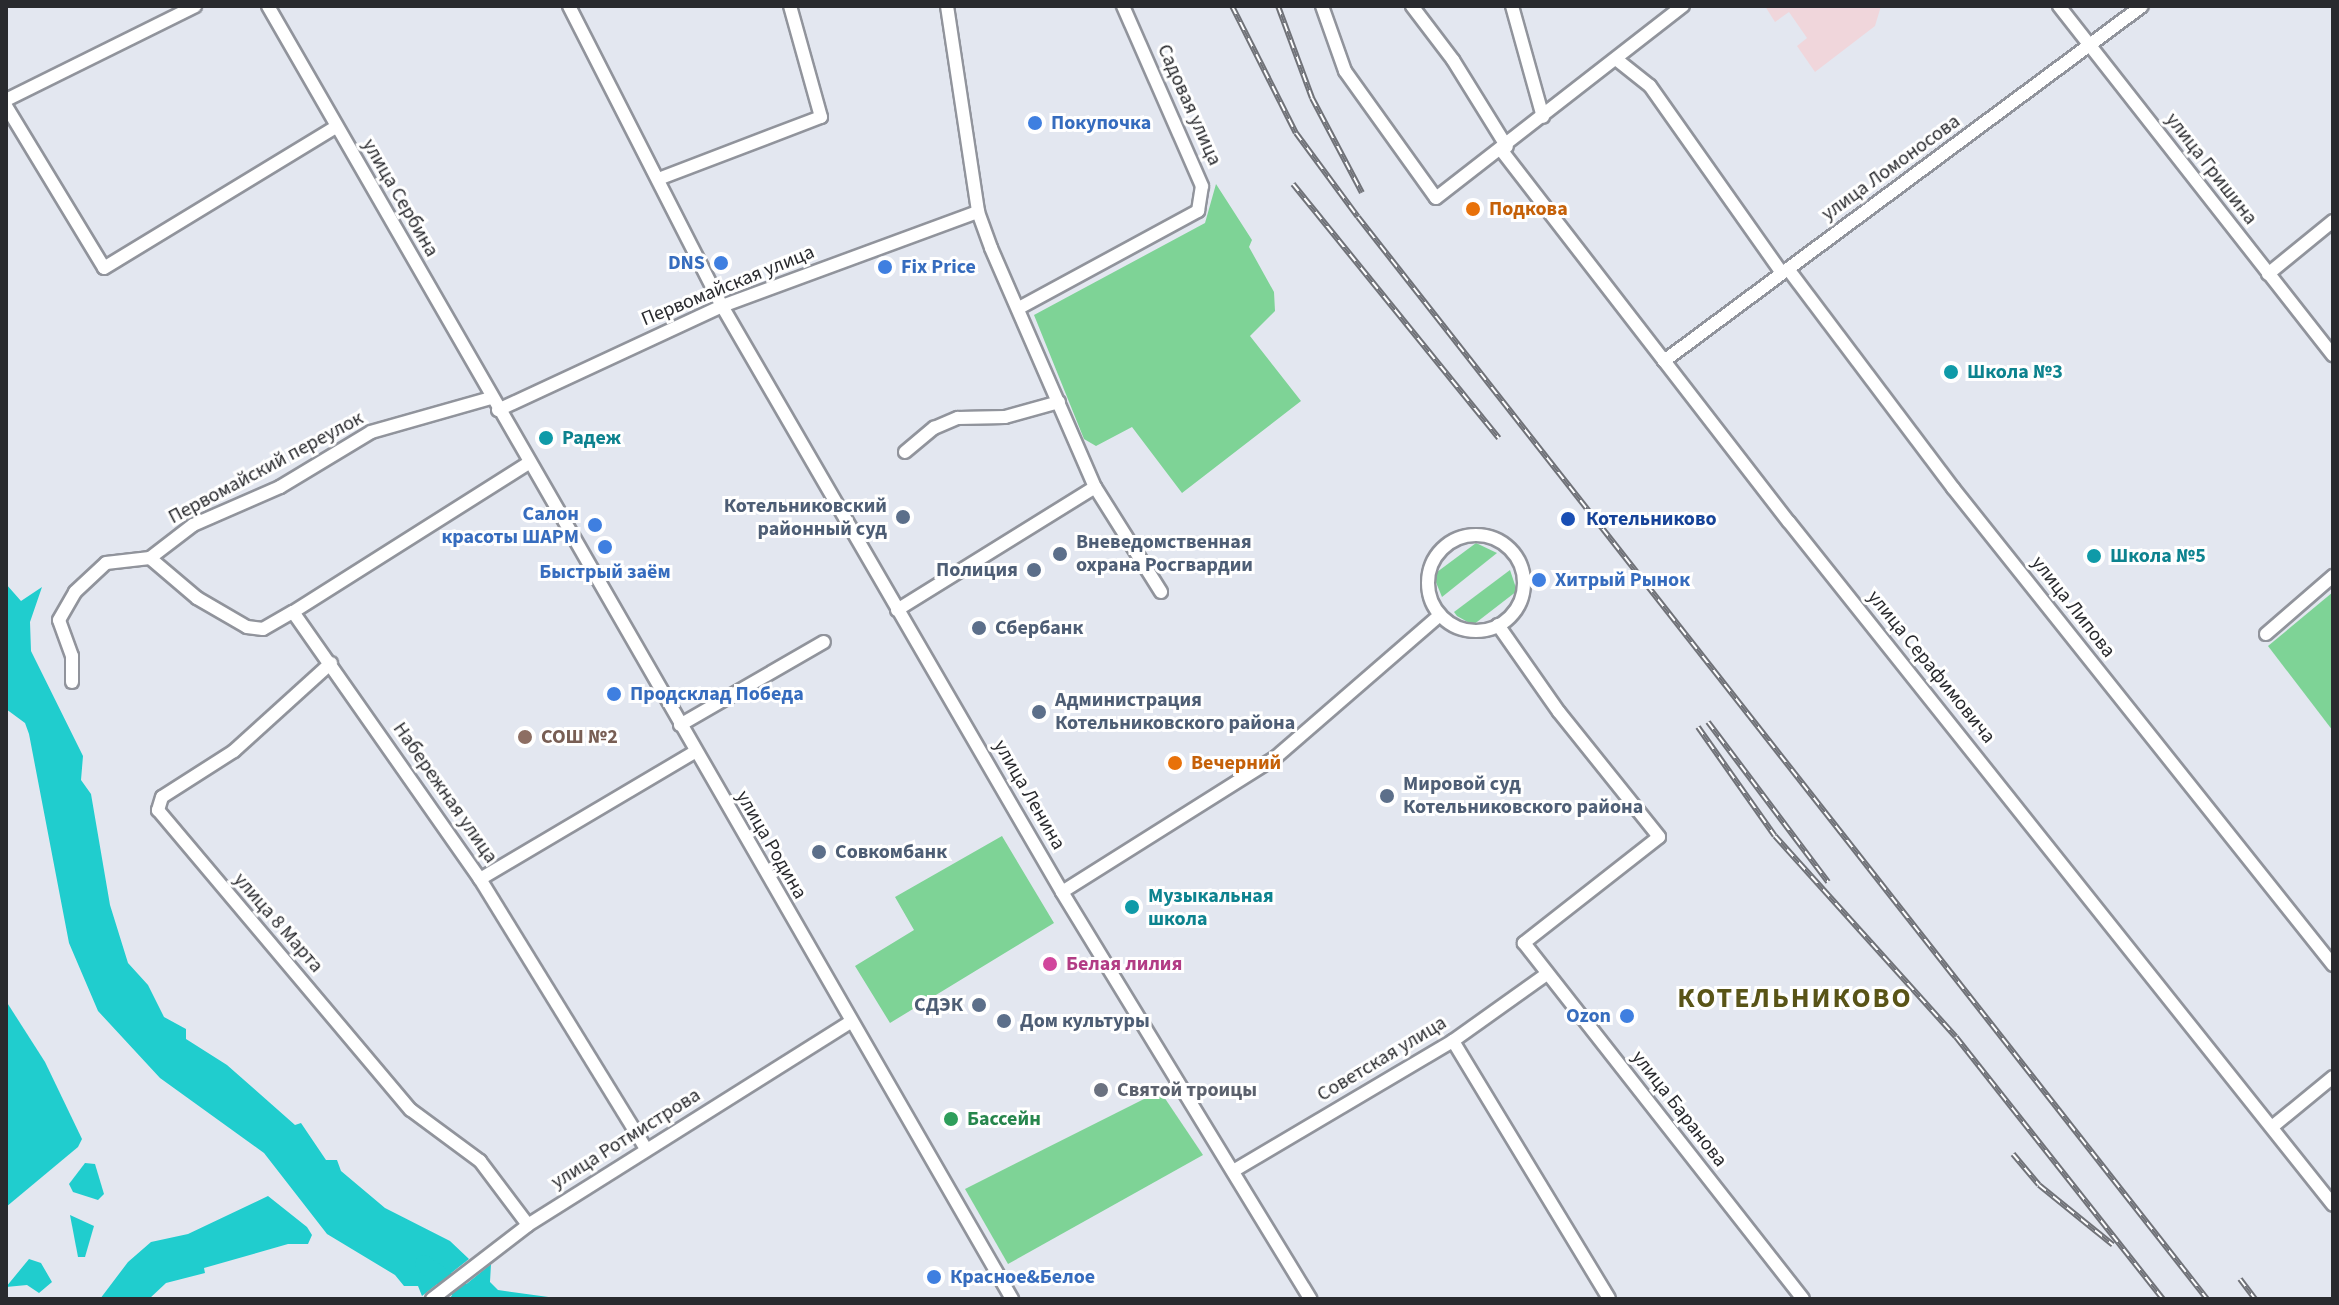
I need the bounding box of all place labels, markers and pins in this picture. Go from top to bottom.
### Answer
place label: Покупочка [1051,111,1151,135]
marker: Покупочка [1026,114,1044,132]
place label: Подкова [1489,197,1568,221]
marker: Подкова [1464,200,1482,218]
place label: DNS [668,251,705,275]
marker: DNS [712,254,730,272]
place label: Fix Price [901,255,976,279]
marker: Fix Price [876,258,894,276]
place label: Школа №3 [1967,360,2063,384]
marker: Школа №3 [1942,363,1960,381]
place label: Радеж [562,426,621,450]
marker: Радеж [537,429,555,447]
place label: Котельниковский районный суд [724,494,887,541]
place label: Салон красоты ШАРМ [441,502,579,549]
place label: Котельниково [1586,507,1717,531]
marker: Котельниковский районный суд [894,508,912,526]
marker: Котельниково [1557,508,1579,530]
marker: Салон красоты ШАРМ [586,516,604,534]
place label: Вневедомственная охрана Росгвардии [1076,530,1253,577]
marker: Быстрый заём [596,538,614,556]
place label: Школа №5 [2110,544,2206,568]
marker: Вневедомственная охрана Росгвардии [1051,545,1069,563]
marker: Школа №5 [2085,547,2103,565]
place label: Полиция [936,558,1018,582]
place label: Быстрый заём [539,560,671,584]
marker: Полиция [1025,561,1043,579]
place label: Хитрый Рынок [1555,568,1690,592]
marker: Хитрый Рынок [1530,571,1548,589]
place label: Сбербанк [995,616,1083,640]
marker: Сбербанк [970,619,988,637]
place label: Продсклад Победа [630,682,804,706]
marker: Продсклад Победа [605,685,623,703]
place label: Администрация Котельниковского района [1055,688,1295,735]
marker: Администрация Котельниковского района [1030,703,1048,721]
place label: СОШ №2 [541,725,618,749]
marker: СОШ №2 [516,728,534,746]
place label: Вечерний [1191,751,1281,775]
marker: Вечерний [1166,754,1184,772]
place label: Мировой суд Котельниковского района [1403,772,1643,819]
marker: Мировой суд Котельниковского района [1378,787,1396,805]
place label: Совкомбанк [835,840,947,864]
marker: Совкомбанк [810,843,828,861]
place label: Музыкальная школа [1148,884,1274,931]
marker: Музыкальная школа [1123,898,1141,916]
place label: Белая лилия [1066,952,1182,976]
marker: Белая лилия [1041,955,1059,973]
place label: СДЭК [914,993,963,1017]
marker: СДЭК [970,996,988,1014]
place label: Ozon [1566,1004,1611,1028]
marker: Ozon [1618,1007,1636,1025]
place label: Дом культуры [1020,1009,1150,1033]
marker: Дом культуры [995,1012,1013,1030]
place label: Святой троицы [1117,1078,1257,1102]
marker: Святой троицы [1092,1081,1110,1099]
place label: Бассейн [967,1107,1041,1131]
marker: Бассейн [942,1110,960,1128]
place label: Красное&Белое [950,1265,1095,1289]
marker: Красное&Белое [925,1268,943,1286]

